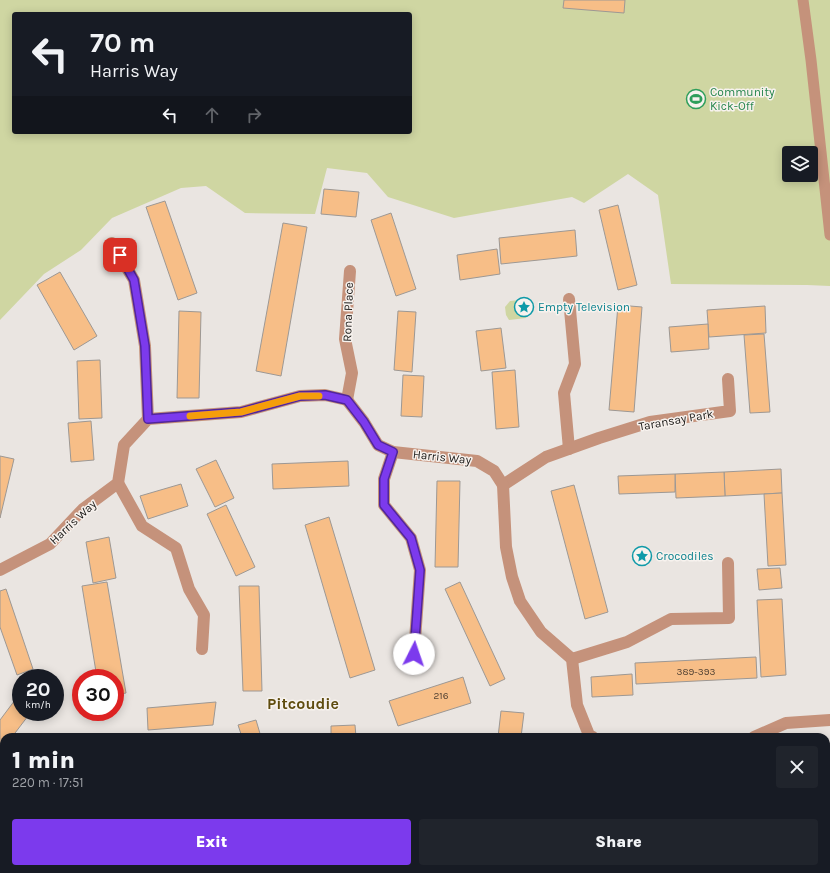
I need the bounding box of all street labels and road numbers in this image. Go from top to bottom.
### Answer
street label: Rona Place [340,282,356,342]
street label: Taransay Park [638,407,715,433]
street label: Harris Way [412,447,472,467]
street label: Harris Way [47,497,99,547]

